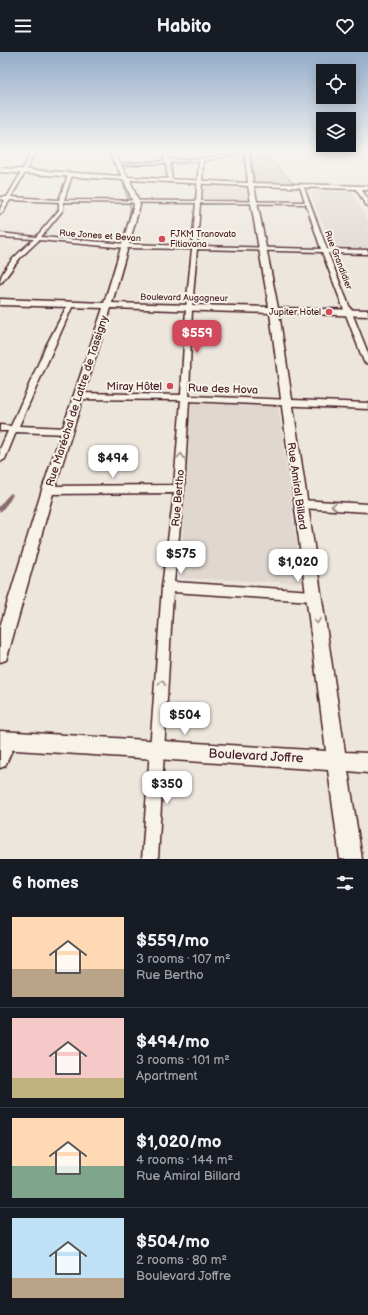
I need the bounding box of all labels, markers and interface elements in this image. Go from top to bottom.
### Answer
icon: menu [12,15,34,37]
icon: heart [334,15,356,37]
text: Habito [157,16,211,37]
map controls [316,64,356,152]
button: locate [316,64,356,104]
button: layers [316,112,356,152]
street label: Rue Jones et Bevan [59,228,141,244]
place label: FJKM Tranovato Fitiavana [170,229,236,250]
street label: Rue Grandidier [322,229,355,292]
marker: FJKM Tranovato Fitiavana [157,234,167,244]
street label: Boulevard Augagneur [140,292,229,304]
place label: Jupiter Hotel [269,307,321,318]
marker: Jupiter Hotel [324,307,334,317]
street label: Rue Maréchal de Lattre de Tassigny [43,314,111,488]
pin: $559 [173,320,221,354]
text: $559 [181,325,213,341]
place label: Miray Hôtel [107,380,162,393]
marker: Miray Hôtel [165,381,175,391]
street label: Rue des Hova [188,381,258,397]
street label: Rue Amiral Billard [284,441,310,531]
pin: $494 [89,445,137,479]
text: $494 [97,450,129,466]
one-way arrow [177,453,186,459]
street label: Rue Bertho [169,469,187,527]
one-way arrow [331,502,337,511]
pin: $575 [157,541,205,575]
text: $575 [166,546,196,562]
pin: $1,020 [265,549,331,583]
text: $1,020 [278,554,318,570]
one-way arrow [312,617,321,624]
one-way arrow [157,680,166,686]
pin: $504 [161,702,209,736]
text: $504 [169,707,201,723]
street label: Boulevard Joffre [208,746,304,766]
pin: $350 [143,771,191,805]
text: $350 [151,776,183,792]
icon: filters [334,872,356,894]
text: 6 homes [12,873,79,893]
text: $559/mo [136,931,209,951]
icon: home [44,933,92,981]
text: 3 rooms · 107 m² [136,951,231,967]
text: Rue Bertho [136,967,204,983]
text: $494/mo [136,1032,209,1052]
icon: home [44,1034,92,1082]
text: 3 rooms · 101 m² [136,1052,230,1068]
text: Apartment [136,1068,197,1084]
text: $1,020/mo [136,1132,221,1152]
icon: home [44,1134,92,1182]
text: 4 rooms · 144 m² [136,1152,233,1168]
text: Rue Amiral Billard [136,1168,241,1184]
text: $504/mo [136,1232,210,1252]
icon: home [44,1234,92,1282]
text: 2 rooms · 80 m² [136,1252,227,1268]
text: Boulevard Joffre [136,1268,231,1284]

